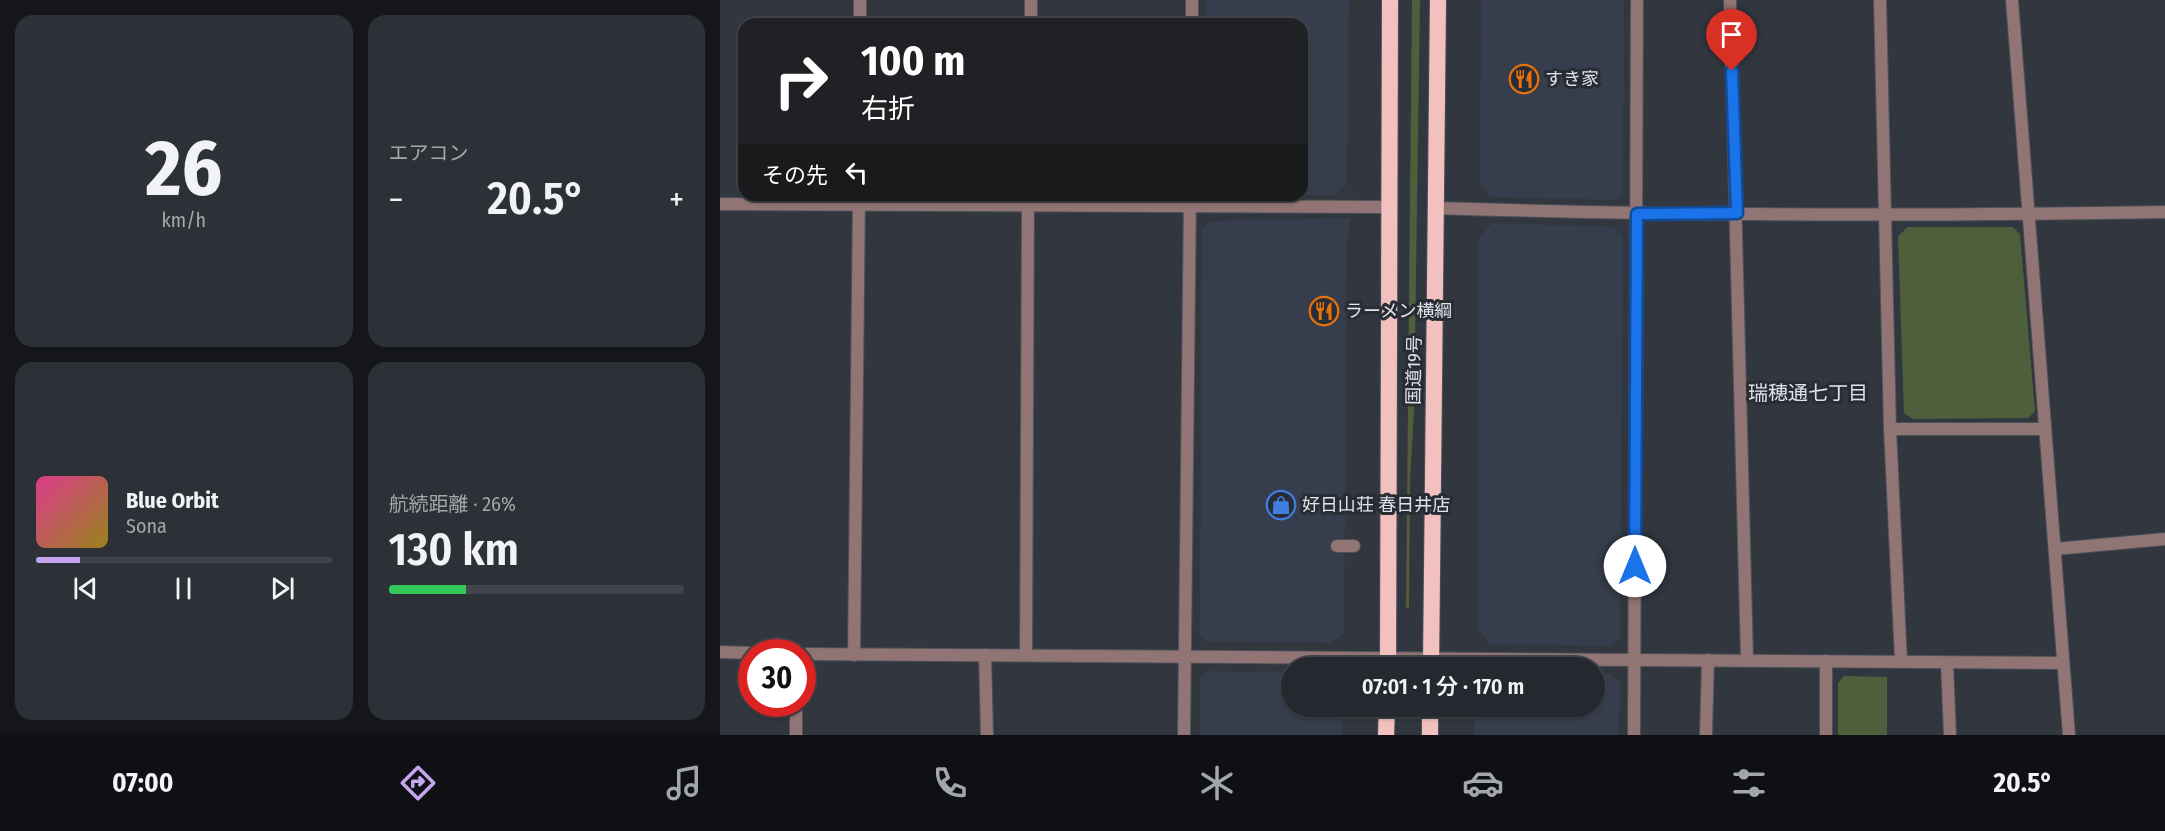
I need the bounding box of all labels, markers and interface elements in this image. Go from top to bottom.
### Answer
pin [1706,9,1757,71]
icon: arrive [1715,18,1748,51]
text: 100 m [861,36,965,86]
icon: right [762,42,840,120]
restaurant icon: すき家 [1508,63,1540,95]
place label: すき家 [1545,68,1599,90]
text: 右折 [861,93,915,125]
text: 26 [145,122,222,216]
text: エアコン [389,141,469,165]
icon: left [840,156,873,189]
text: その先 [762,162,828,189]
text: 20.5° [487,172,585,226]
text: − [389,180,403,220]
text: + [669,180,684,220]
text: km/h [161,208,206,232]
restaurant icon: ラーメン横綱 [1308,295,1340,327]
place label: ラーメン横綱 [1345,300,1452,322]
street label: 国道19号 [1402,335,1426,405]
district label: 瑞穂通七丁目 [1748,381,1868,405]
text: Blue Orbit [126,487,219,514]
shop icon: 好日山荘 春日井店 [1265,489,1297,521]
text: 航続距離 · 26% [389,492,516,516]
place label: 好日山荘 春日井店 [1302,494,1450,516]
text: Sona [126,514,167,538]
text: 130 km [389,523,519,577]
position arrow [1603,534,1667,598]
icon: previous [69,572,102,605]
icon: pause [167,572,200,605]
icon: next [266,572,299,605]
speed limit sign: 30 [738,639,816,717]
text: 07:01 · 1 分 · 170 m [1362,673,1524,700]
icon: directions [397,762,439,804]
icon: music [663,762,705,804]
icon: phone [929,762,971,804]
icon: climate [1196,762,1238,804]
icon: car [1462,762,1504,804]
icon: filters [1728,762,1770,804]
text: 07:00 [112,767,173,799]
text: 20.5° [1994,767,2053,799]

